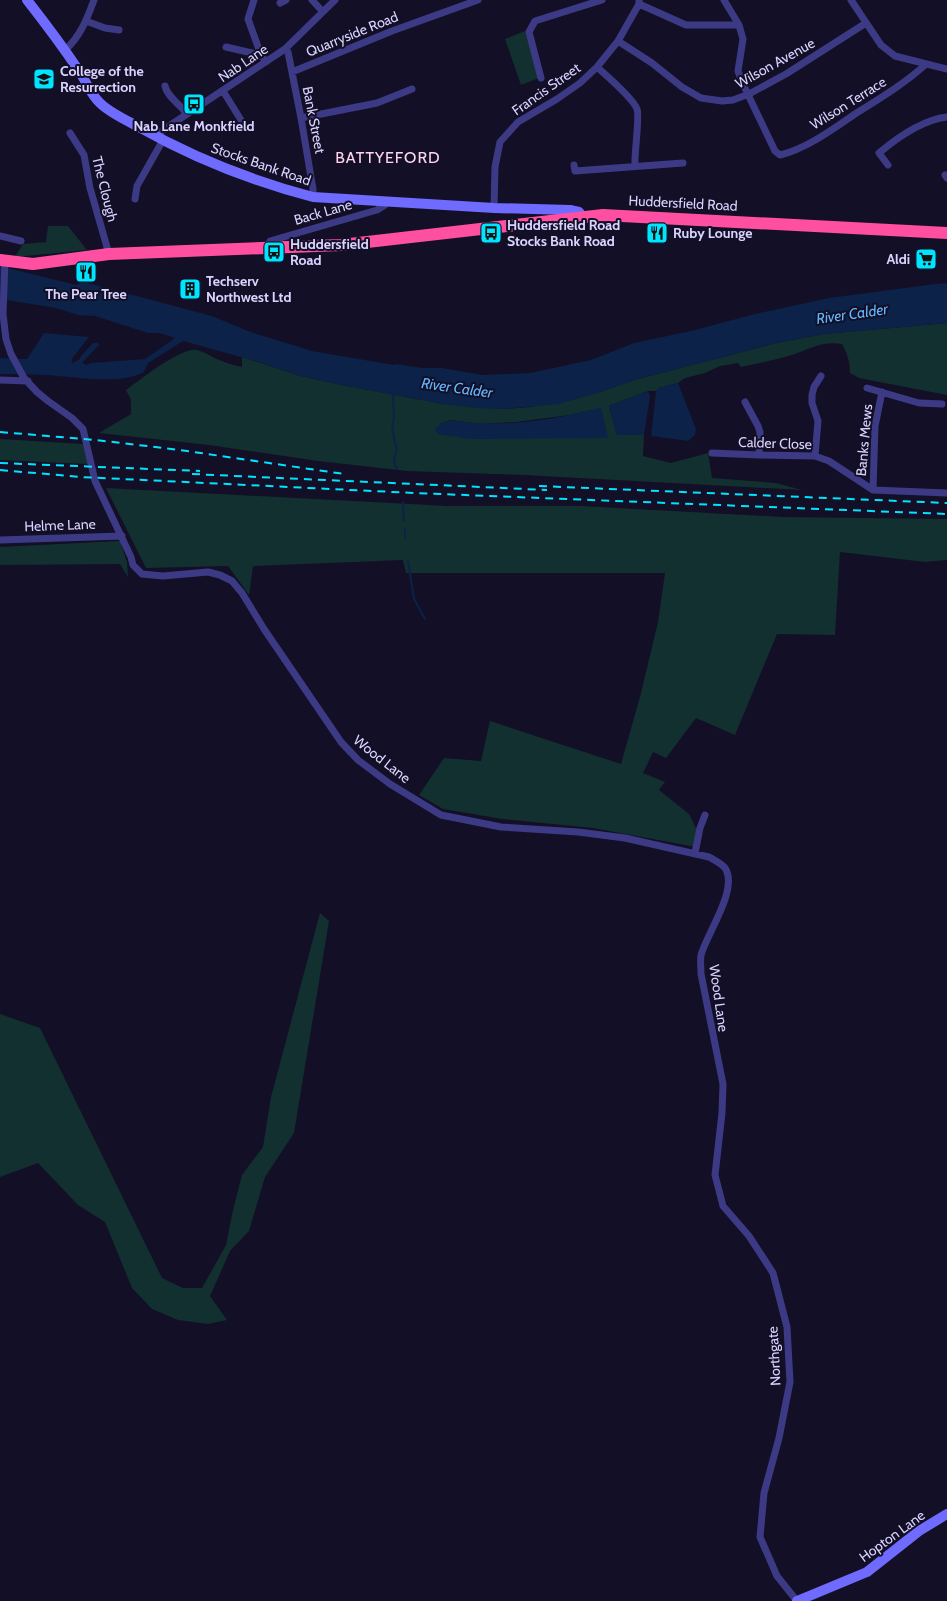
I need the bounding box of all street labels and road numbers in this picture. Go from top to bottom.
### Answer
street label: Quarryside Road [303,7,401,61]
street label: Wilson Avenue [732,34,818,92]
street label: Nab Lane [215,40,271,86]
street label: Francis Street [508,59,584,119]
street label: Wilson Terrace [807,72,889,134]
street label: Bank Street [299,85,329,156]
street label: Stocks Bank Road [209,138,313,190]
street label: The Clough [88,154,122,224]
street label: Huddersfield Road [628,191,738,215]
street label: Back Lane [292,195,354,229]
street label: Banks Mews [852,403,876,477]
street label: Calder Close [738,433,812,453]
street label: Helme Lane [24,515,96,535]
street label: Wood Lane [350,731,414,787]
street label: Wood Lane [705,963,733,1033]
street label: Northgate [763,1326,785,1386]
street label: Hopton Lane [855,1506,929,1566]

